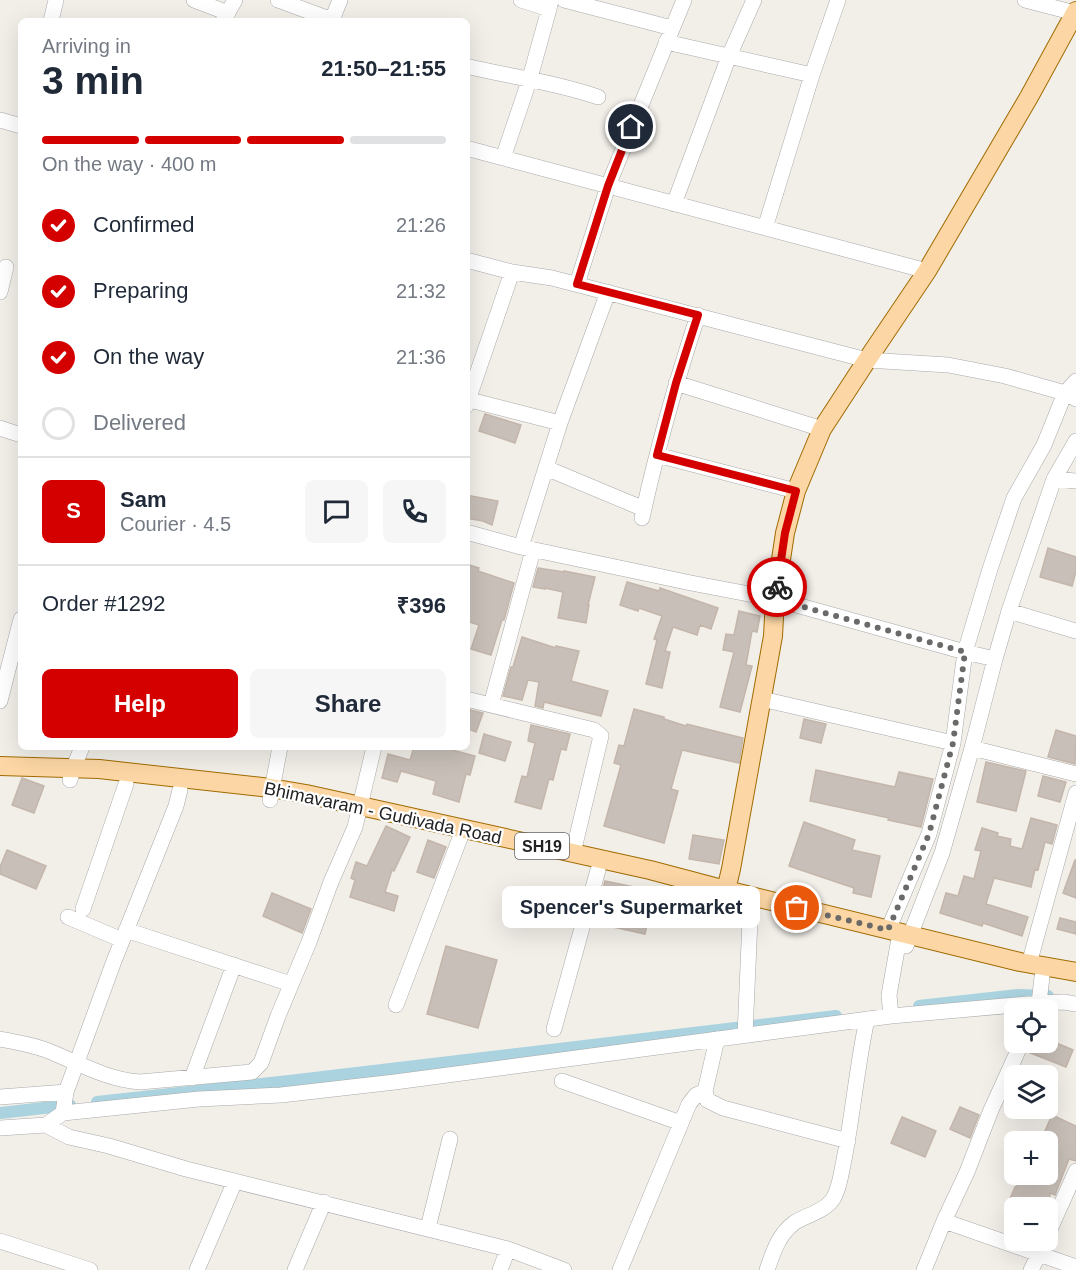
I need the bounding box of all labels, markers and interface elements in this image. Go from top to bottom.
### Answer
text: Arriving in [42,35,131,57]
text: 21:50–21:55 [321,56,446,81]
text: 3 min [42,59,144,102]
pin [605,101,656,152]
icon: home [614,110,647,143]
text: On the way · 400 m [42,153,217,175]
icon: check [42,209,75,242]
text: Confirmed [93,212,194,237]
text: 21:26 [396,214,446,236]
icon: check [42,275,75,308]
text: Preparing [93,278,188,303]
text: 21:32 [396,280,446,302]
icon: check [42,341,75,374]
text: On the way [93,344,204,369]
text: 21:36 [396,346,446,368]
text: Delivered [93,410,186,435]
button: chat [305,480,368,543]
button: phone [383,480,446,543]
text: Sam [120,487,166,512]
text: S [66,498,81,523]
text: Courier · 4.5 [120,513,231,535]
courier [747,557,807,617]
icon: bike [761,571,794,604]
text: Order #1292 [42,591,166,616]
text: ₹396 [397,593,446,618]
button: Help [42,669,238,738]
button: Share [250,669,446,738]
street label: Bhimavaram - Gudivada Road [263,778,503,848]
road number: SH19 [515,833,569,859]
pin [771,882,822,933]
callout: Spencer's Supermarket [503,887,761,929]
icon: bag [780,891,813,924]
text: Spencer's Supermarket [520,896,742,918]
map controls [1004,999,1058,1251]
button: locate [1004,999,1058,1053]
button: layers [1004,1065,1058,1119]
button: + [1004,1131,1058,1185]
button: − [1004,1197,1058,1251]

